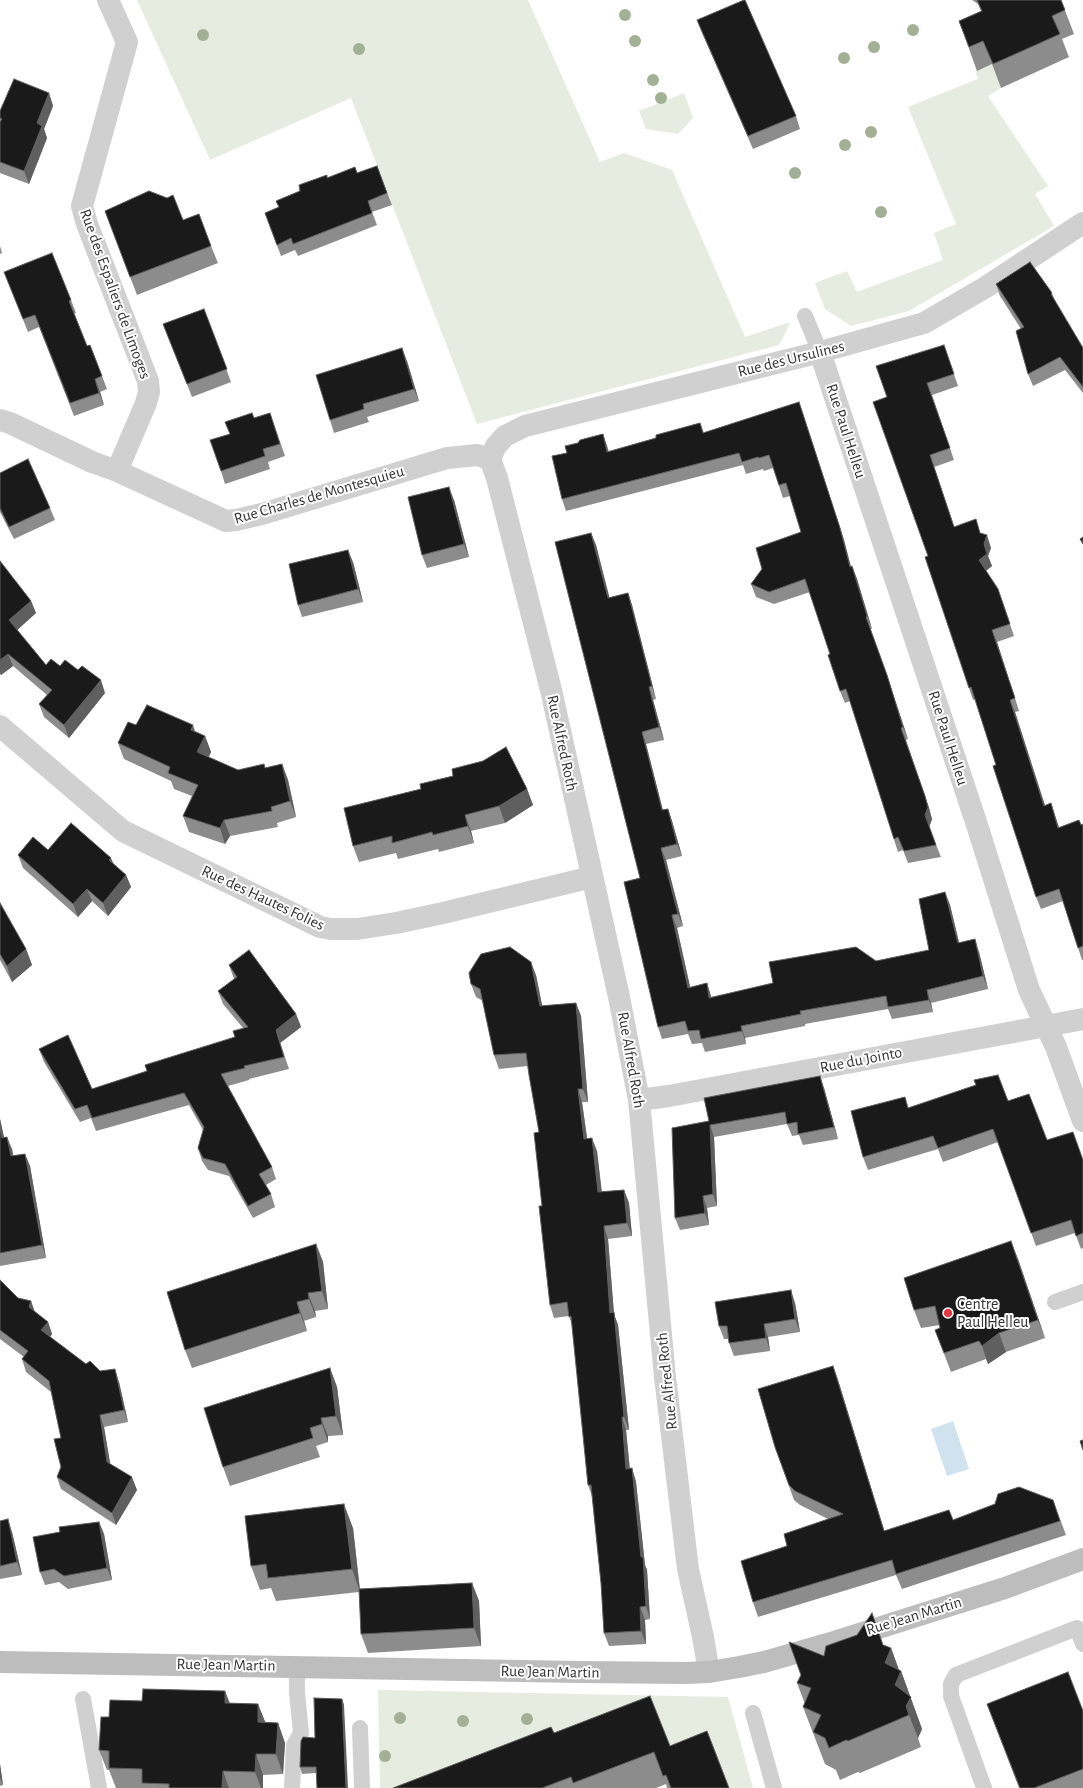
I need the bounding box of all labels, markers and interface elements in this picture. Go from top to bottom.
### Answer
street label: Rue des Espaliers de Limoges [75,206,155,382]
street label: Rue des Ursulines [736,336,846,382]
street label: Rue Paul Helleu [822,381,870,481]
street label: Rue Charles de Montesquieu [232,461,406,529]
street label: Rue Paul Helleu [924,688,972,788]
street label: Rue Alfred Roth [542,693,582,793]
street label: Rue des Hautes Folies [199,861,327,935]
street label: Rue Alfred Roth [613,1010,649,1110]
street label: Rue du Jointo [818,1043,904,1077]
place label: Centre Paul Helleu [957,1294,1028,1332]
marker: Centre Paul Helleu [942,1307,954,1319]
street label: Rue Alfred Roth [652,1331,682,1431]
street label: Rue Jean Martin [864,1592,964,1640]
street label: Rue Jean Martin [176,1655,276,1675]
street label: Rue Jean Martin [500,1662,600,1682]

